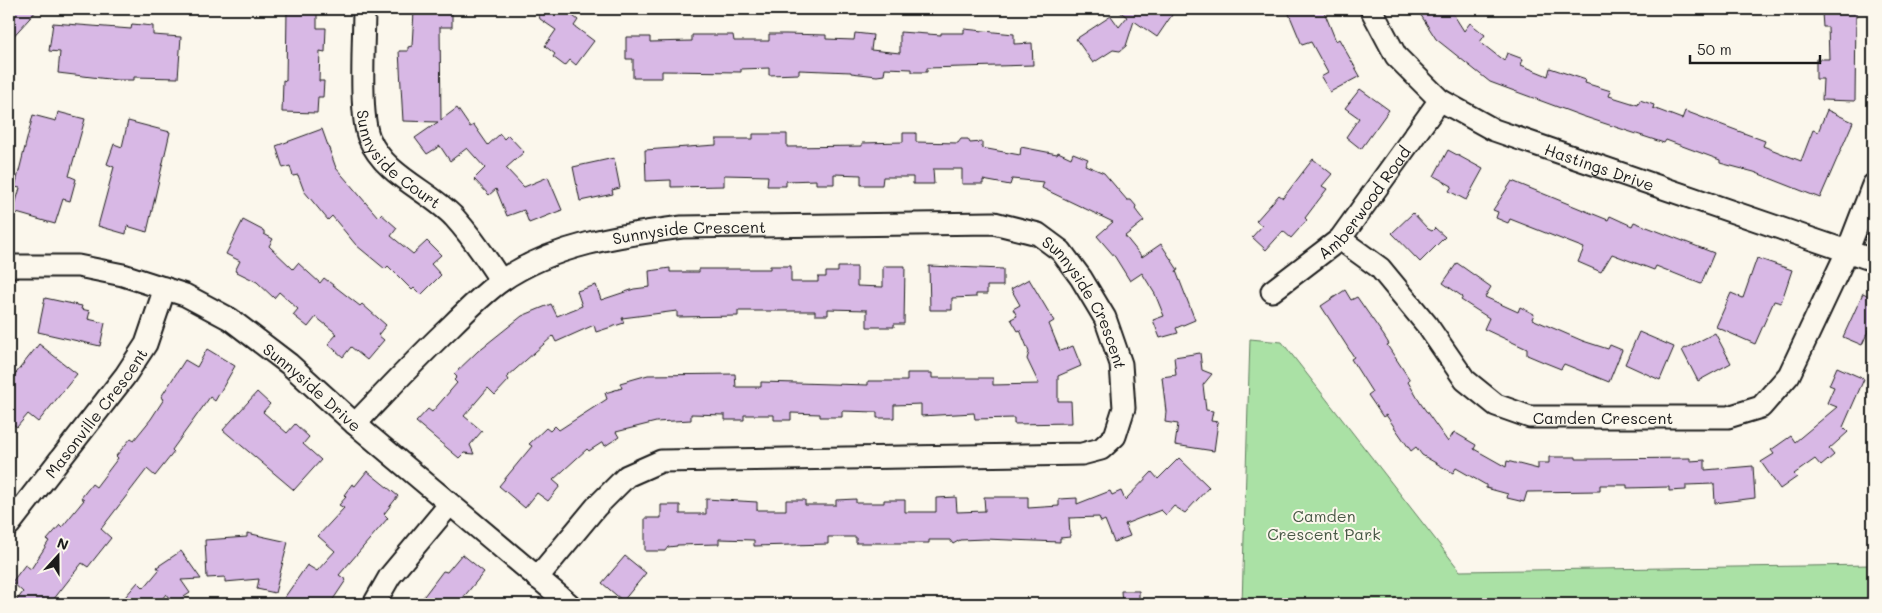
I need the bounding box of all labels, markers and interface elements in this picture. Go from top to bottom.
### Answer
scale bar [1690,32,1820,64]
text: 50 m [1697,39,1732,59]
street label: Sunnyside Court [353,109,446,212]
street label: Hastings Drive [1542,138,1657,195]
street label: Amberwood Road [1313,141,1414,263]
street label: Sunnyside Crescent [611,215,766,248]
street label: Sunnyside Crescent [1038,230,1132,370]
street label: Sunnyside Drive [259,338,366,436]
street label: Masonville Crescent [39,343,151,482]
street label: Camden Crescent [1533,407,1673,428]
park label: Camden Crescent Park [1267,505,1381,544]
north arrow [32,530,82,580]
text: N [54,533,71,554]

